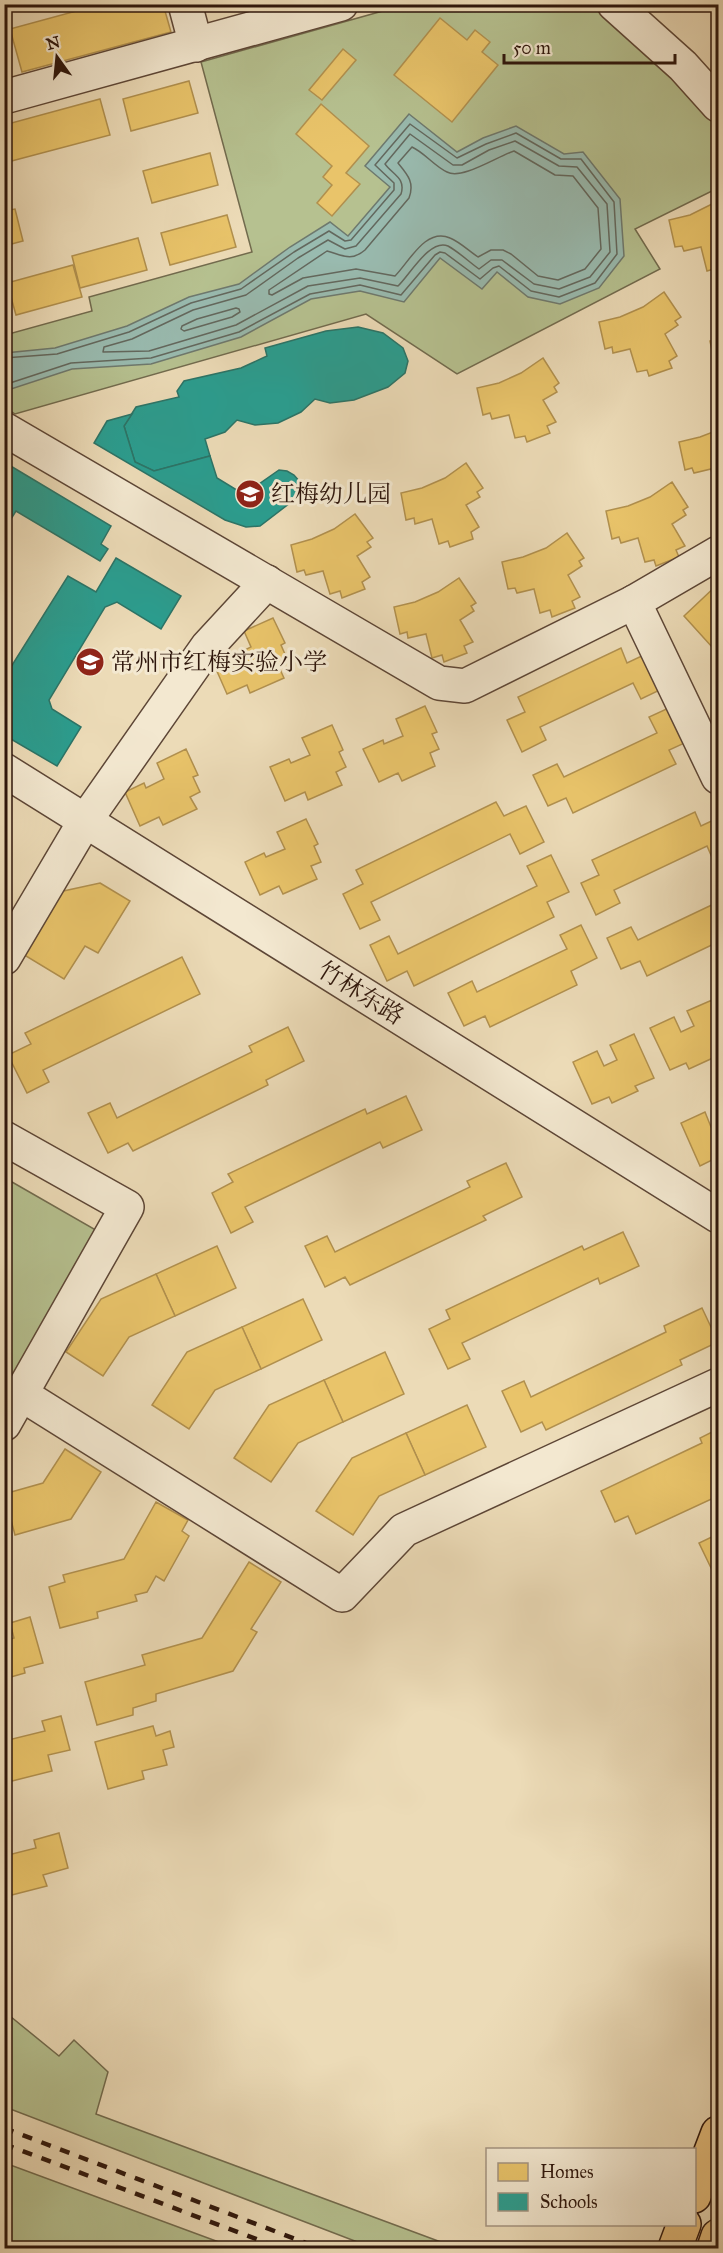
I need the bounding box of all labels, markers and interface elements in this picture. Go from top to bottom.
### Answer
north arrow [27,27,87,87]
scale bar [504,27,675,65]
text: N [44,32,63,54]
text: 50 m [513,37,551,59]
school or university icon: 红梅幼儿园 [234,478,266,510]
place label: 红梅幼儿园 [271,479,391,509]
school or university icon: 常州市红梅实验小学 [74,646,106,678]
place label: 常州市红梅实验小学 [111,647,327,677]
street label: 竹林东路 [312,955,410,1031]
legend [486,2148,696,2226]
text: Homes [540,2161,594,2183]
text: Schools [540,2191,598,2213]

